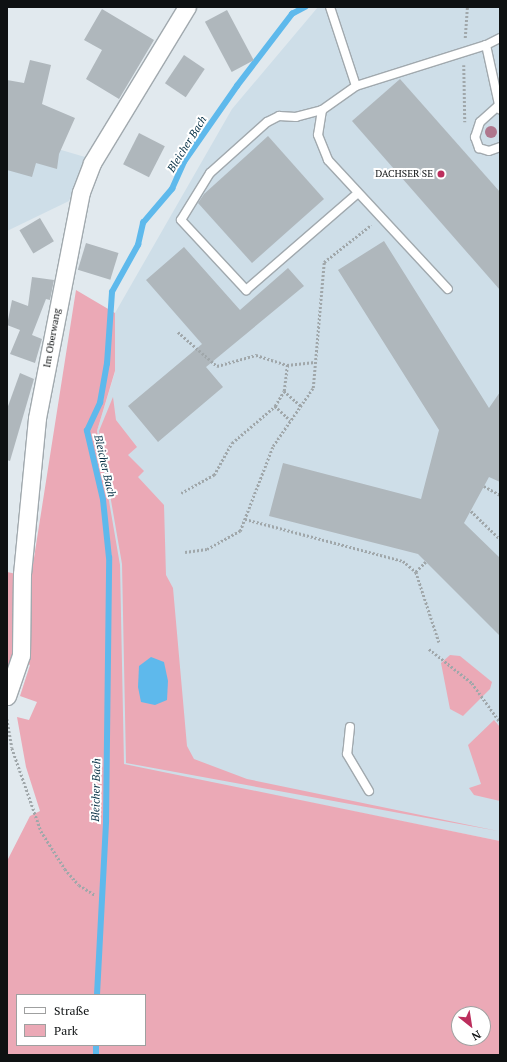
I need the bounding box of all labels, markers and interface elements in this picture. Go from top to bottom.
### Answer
water label: Bleicher Bach [165,114,209,174]
place label: DACHSER SE [375,168,433,180]
marker: DACHSER SE [436,169,446,179]
street label: Im Oberwang [41,307,63,369]
water label: Bleicher Bach [91,434,119,498]
water label: Bleicher Bach [89,758,103,822]
legend [16,994,146,1046]
text: Straße [54,1003,89,1018]
north arrow [451,1006,491,1046]
text: Park [54,1023,78,1038]
text: N [469,1027,484,1044]

